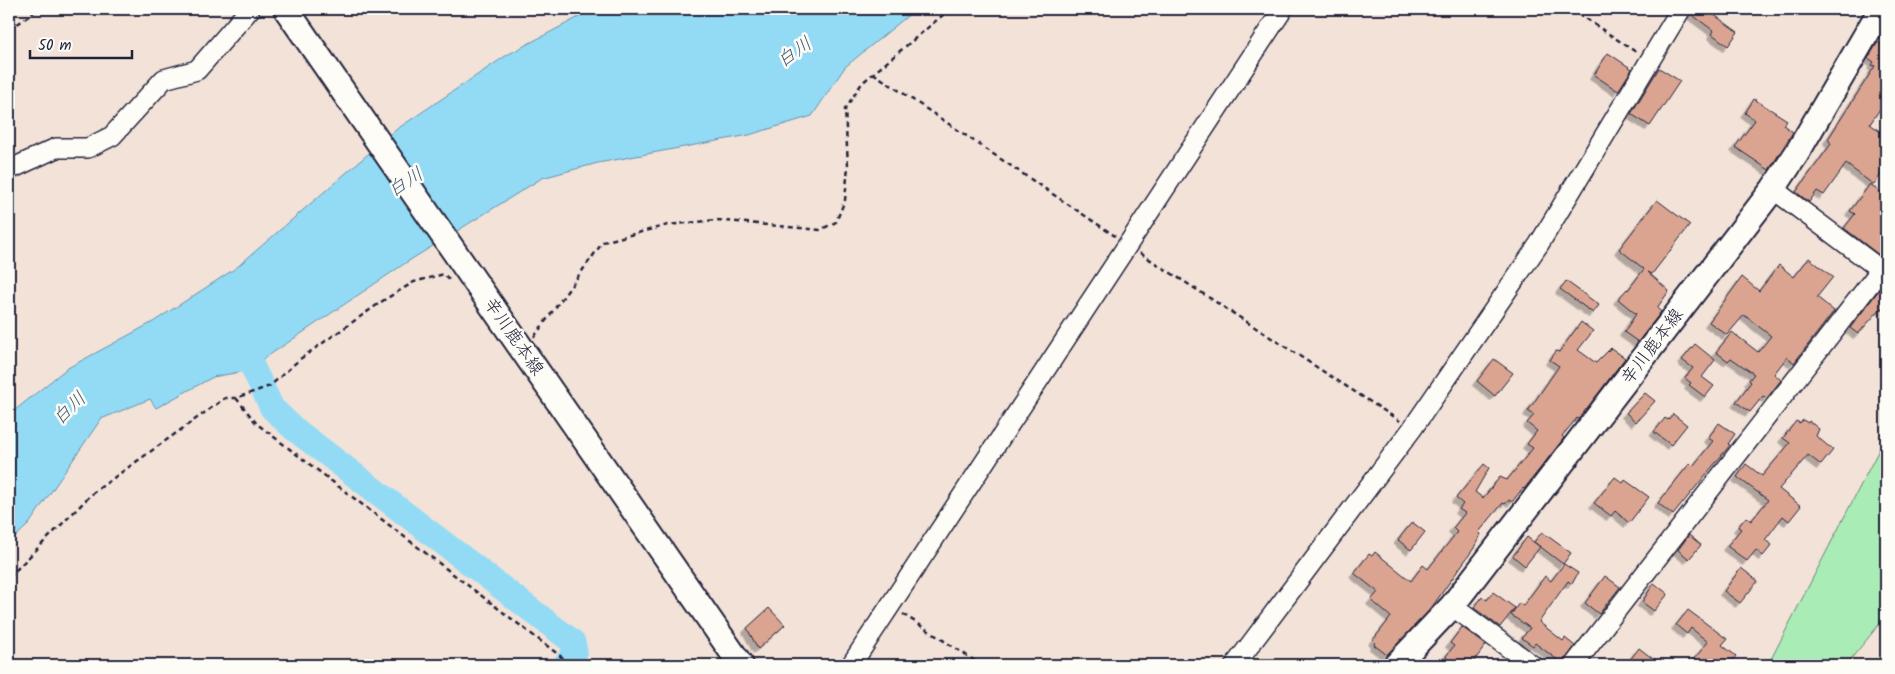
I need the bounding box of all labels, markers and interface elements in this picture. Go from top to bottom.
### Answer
scale bar [30,28,132,60]
water label: 白川 [771,30,819,76]
text: 50 m [38,34,72,58]
water label: 白川 [382,160,430,206]
street label: 辛川鹿本線 [475,292,551,382]
street label: 辛川鹿本線 [1614,302,1692,392]
water label: 白川 [46,385,94,433]

